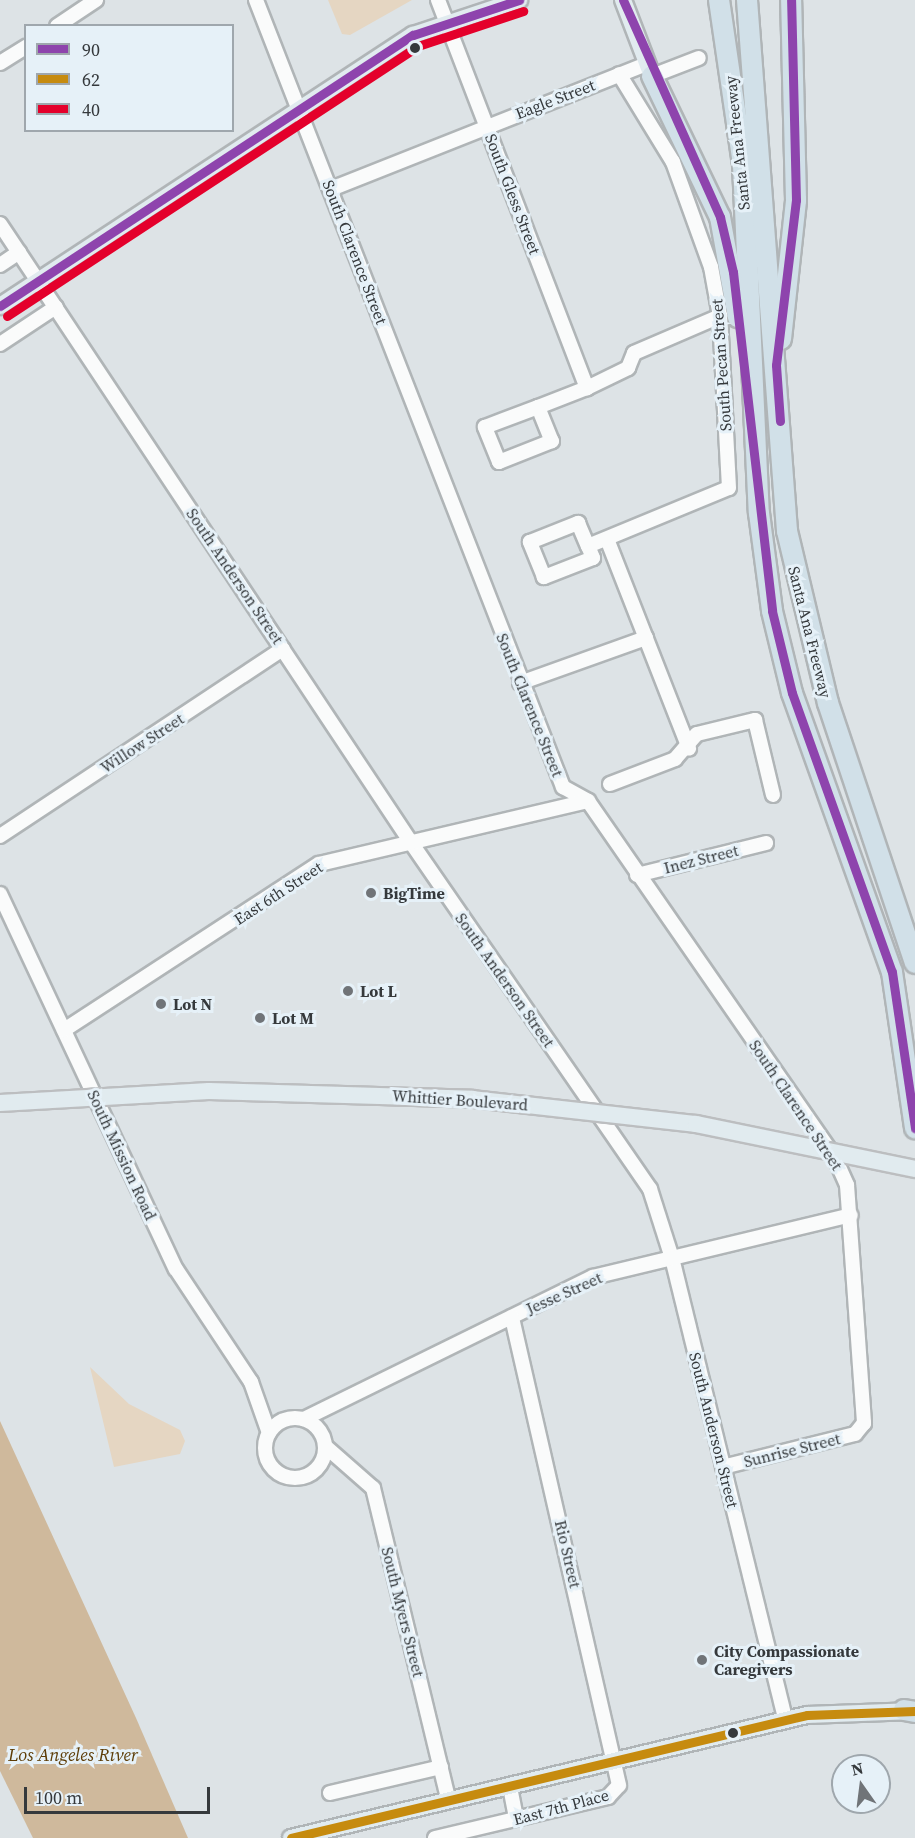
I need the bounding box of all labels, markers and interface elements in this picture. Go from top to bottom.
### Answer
legend [24,24,234,132]
text: 90 [82,37,100,62]
unlabelled marker [409,42,421,54]
text: 62 [82,67,100,92]
street label: Eagle Street [512,75,598,123]
street label: Santa Ana Freeway [720,75,754,211]
text: 40 [82,97,100,122]
street label: South Gless Street [481,131,545,257]
street label: South Clarence Street [319,177,391,327]
street label: South Pecan Street [707,298,735,432]
street label: South Anderson Street [182,505,288,647]
street label: Santa Ana Freeway [784,564,836,700]
street label: South Clarence Street [492,630,568,780]
street label: Willow Street [97,709,187,777]
street label: Inez Street [662,840,740,878]
street label: East 6th Street [230,857,326,929]
place label: BigTime [383,883,445,903]
marker: BigTime [364,886,378,900]
street label: South Anderson Street [451,909,559,1051]
place label: Lot L [360,981,397,1001]
marker: Lot L [341,984,355,998]
place label: Lot N [173,994,212,1014]
marker: Lot N [154,997,168,1011]
place label: Lot M [272,1008,314,1028]
marker: Lot M [253,1011,267,1025]
street label: South Clarence Street [745,1036,847,1174]
street label: Whittier Boulevard [391,1086,529,1114]
street label: South Mission Road [84,1087,160,1223]
street label: Jesse Street [523,1268,605,1318]
street label: South Anderson Street [685,1350,743,1510]
street label: Sunrise Street [742,1429,842,1471]
street label: Rio Street [551,1518,585,1590]
street label: South Myers Street [378,1545,428,1679]
place label: City Compassionate Caregivers [714,1641,859,1679]
marker: City Compassionate Caregivers [695,1653,709,1667]
unlabelled marker [727,1727,739,1739]
water label: Los Angeles River [8,1744,138,1766]
north arrow [831,1754,891,1814]
text: N [849,1756,865,1781]
scale bar [27,1775,213,1813]
text: 100 m [35,1785,82,1810]
street label: East 7th Place [511,1785,611,1829]

